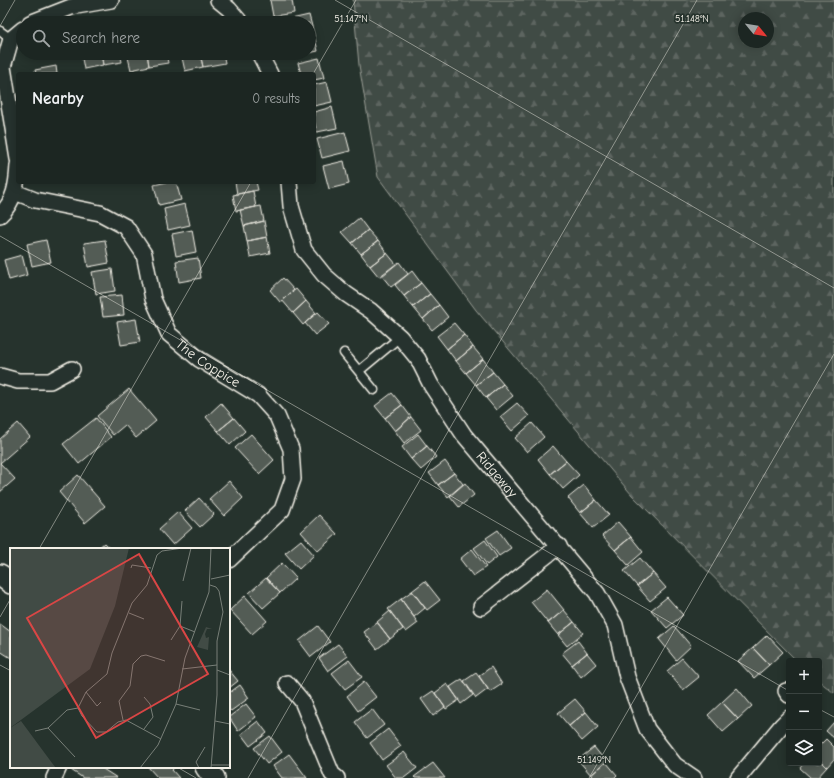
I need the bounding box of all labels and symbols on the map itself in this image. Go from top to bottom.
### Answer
north arrow [738,12,774,48]
text: 51.147°N [334,13,368,25]
text: 51.148°N [675,13,709,25]
street label: The Coppice [172,335,243,391]
street label: Ridgeway [472,448,521,502]
inset map [10,548,230,768]
text: 51.149°N [577,754,611,766]

